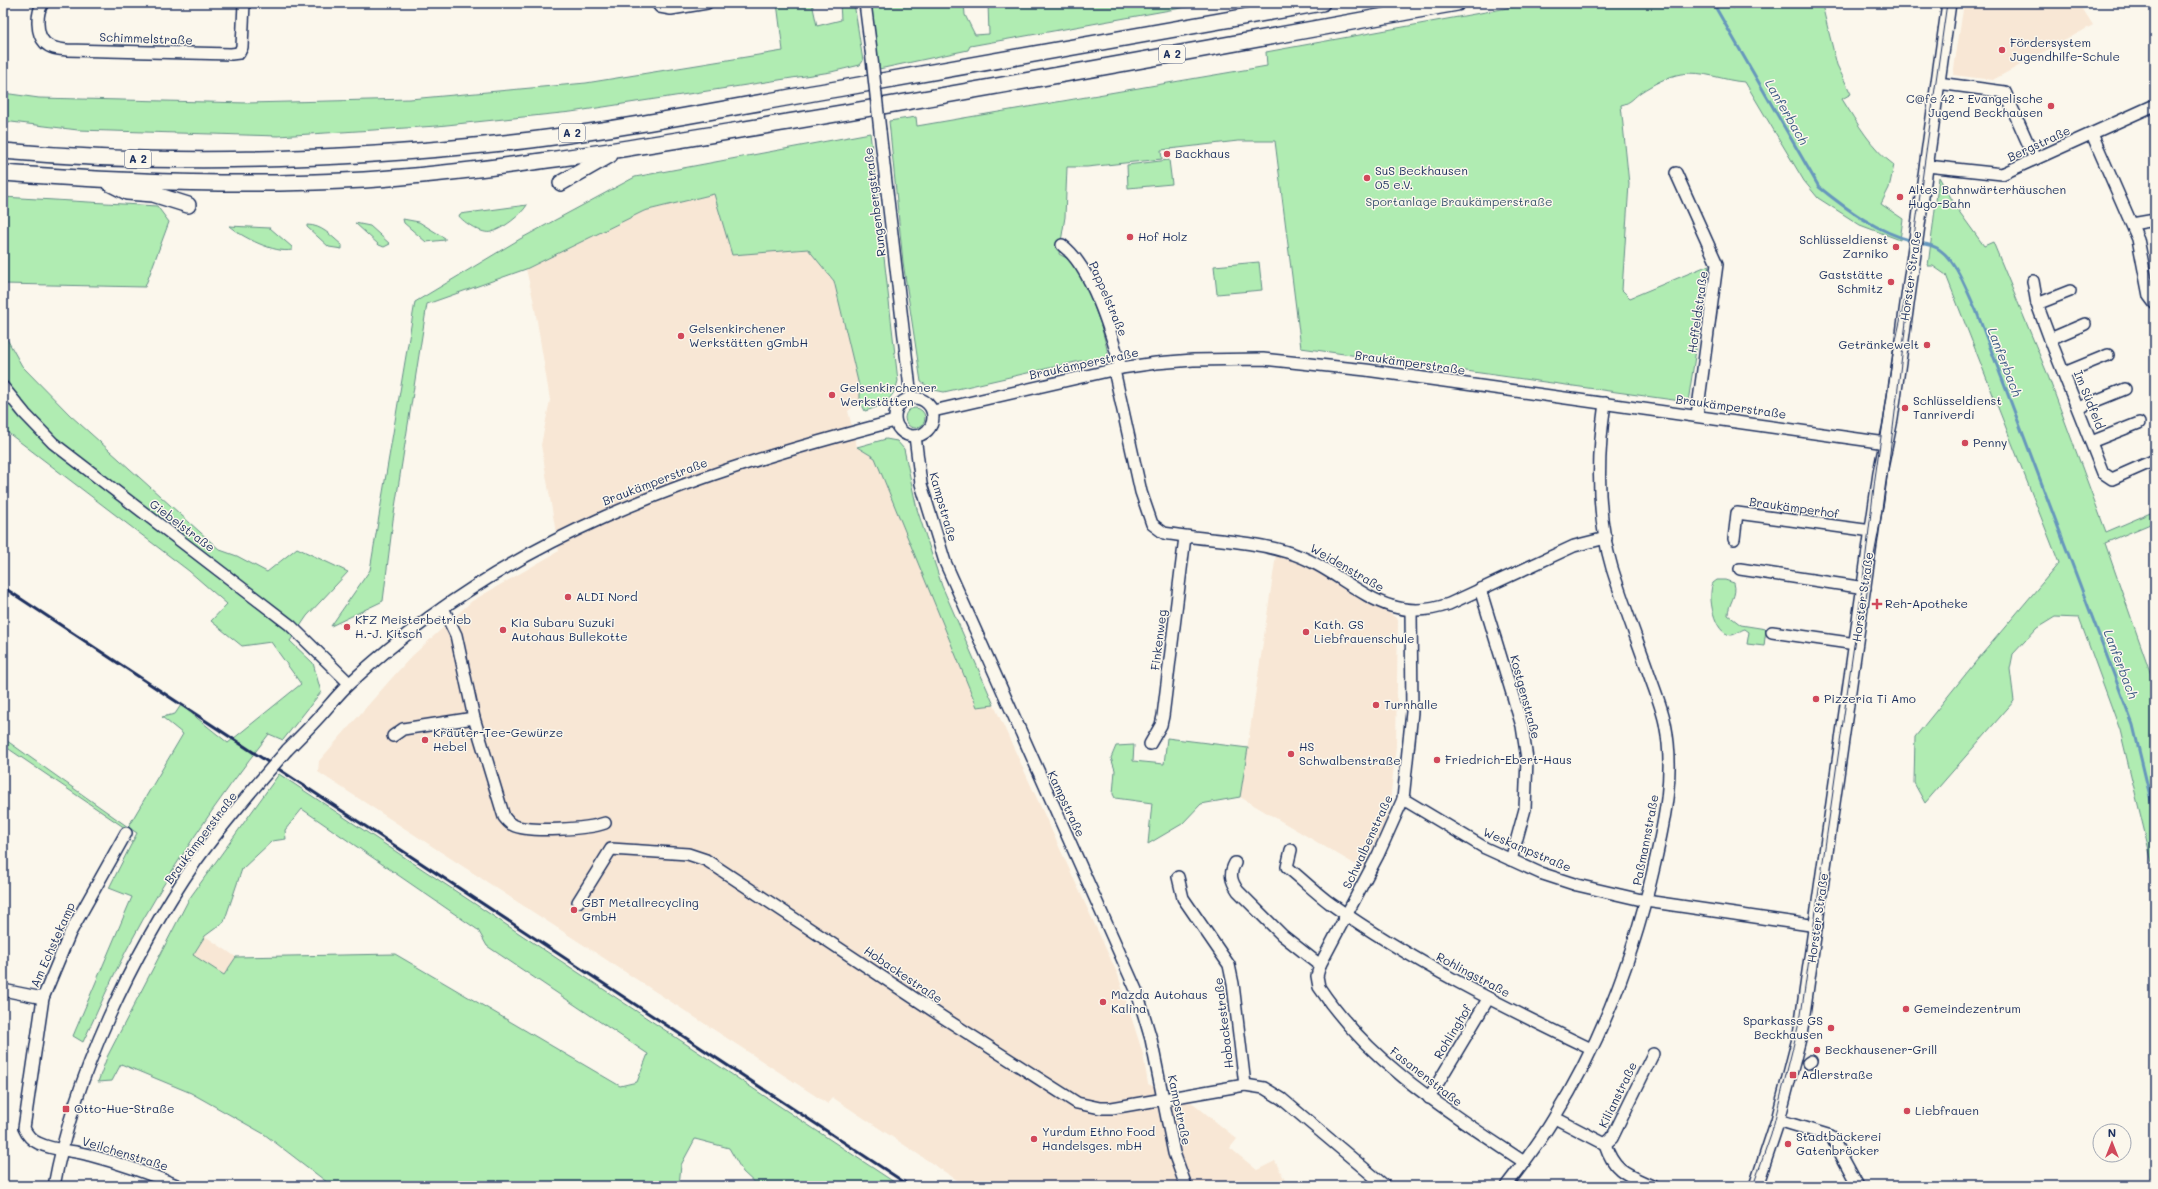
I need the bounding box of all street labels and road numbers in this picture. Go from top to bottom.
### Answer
street label: Schimmelstraße [99,28,193,48]
road number: A 2 [1159,45,1185,63]
street label: Bergstraße [2005,122,2073,165]
road number: A 2 [559,124,585,142]
street label: Rungenbergstraße [859,147,889,258]
road number: A 2 [125,150,151,168]
street label: Horster Straße [1896,230,1924,322]
street label: Pappelstraße [1086,259,1132,338]
street label: Hoffeldstraße [1683,270,1711,354]
street label: Braukämperstraße [1028,344,1140,382]
street label: Braukämperstraße [1354,346,1466,378]
street label: Im Südfeld [2071,368,2109,432]
street label: Braukämperstraße [1675,390,1787,422]
street label: Braukämperstraße [600,454,710,509]
street label: Kampstraße [926,470,961,543]
street label: Braukämperhof [1748,493,1840,521]
street label: Giebelstraße [147,495,218,555]
street label: Weidenstraße [1308,539,1387,595]
street label: Horster Straße [1848,551,1876,643]
street label: Finkenweg [1146,609,1170,671]
street label: Kostgenstraße [1507,653,1545,740]
street label: Kampstraße [1045,768,1089,839]
street label: Braukämperstraße [160,788,240,887]
street label: Schwalbenstraße [1338,792,1396,891]
street label: Paßmannstraße [1628,793,1662,887]
street label: Weskampstraße [1481,823,1574,875]
street label: Horster Straße [1803,872,1831,964]
street label: Am Echstekamp [26,899,78,990]
street label: Hobackestraße [861,942,946,1006]
street label: Rohlingstraße [1434,948,1513,1000]
street label: Hobackestraße [1210,977,1237,1069]
street label: Rohlinghof [1430,1001,1475,1062]
street label: Fasanenstraße [1387,1043,1466,1110]
street label: Kilianstraße [1594,1059,1640,1130]
street label: Kampstraße [1165,1073,1195,1146]
street label: Veilchenstraße [80,1132,170,1174]

